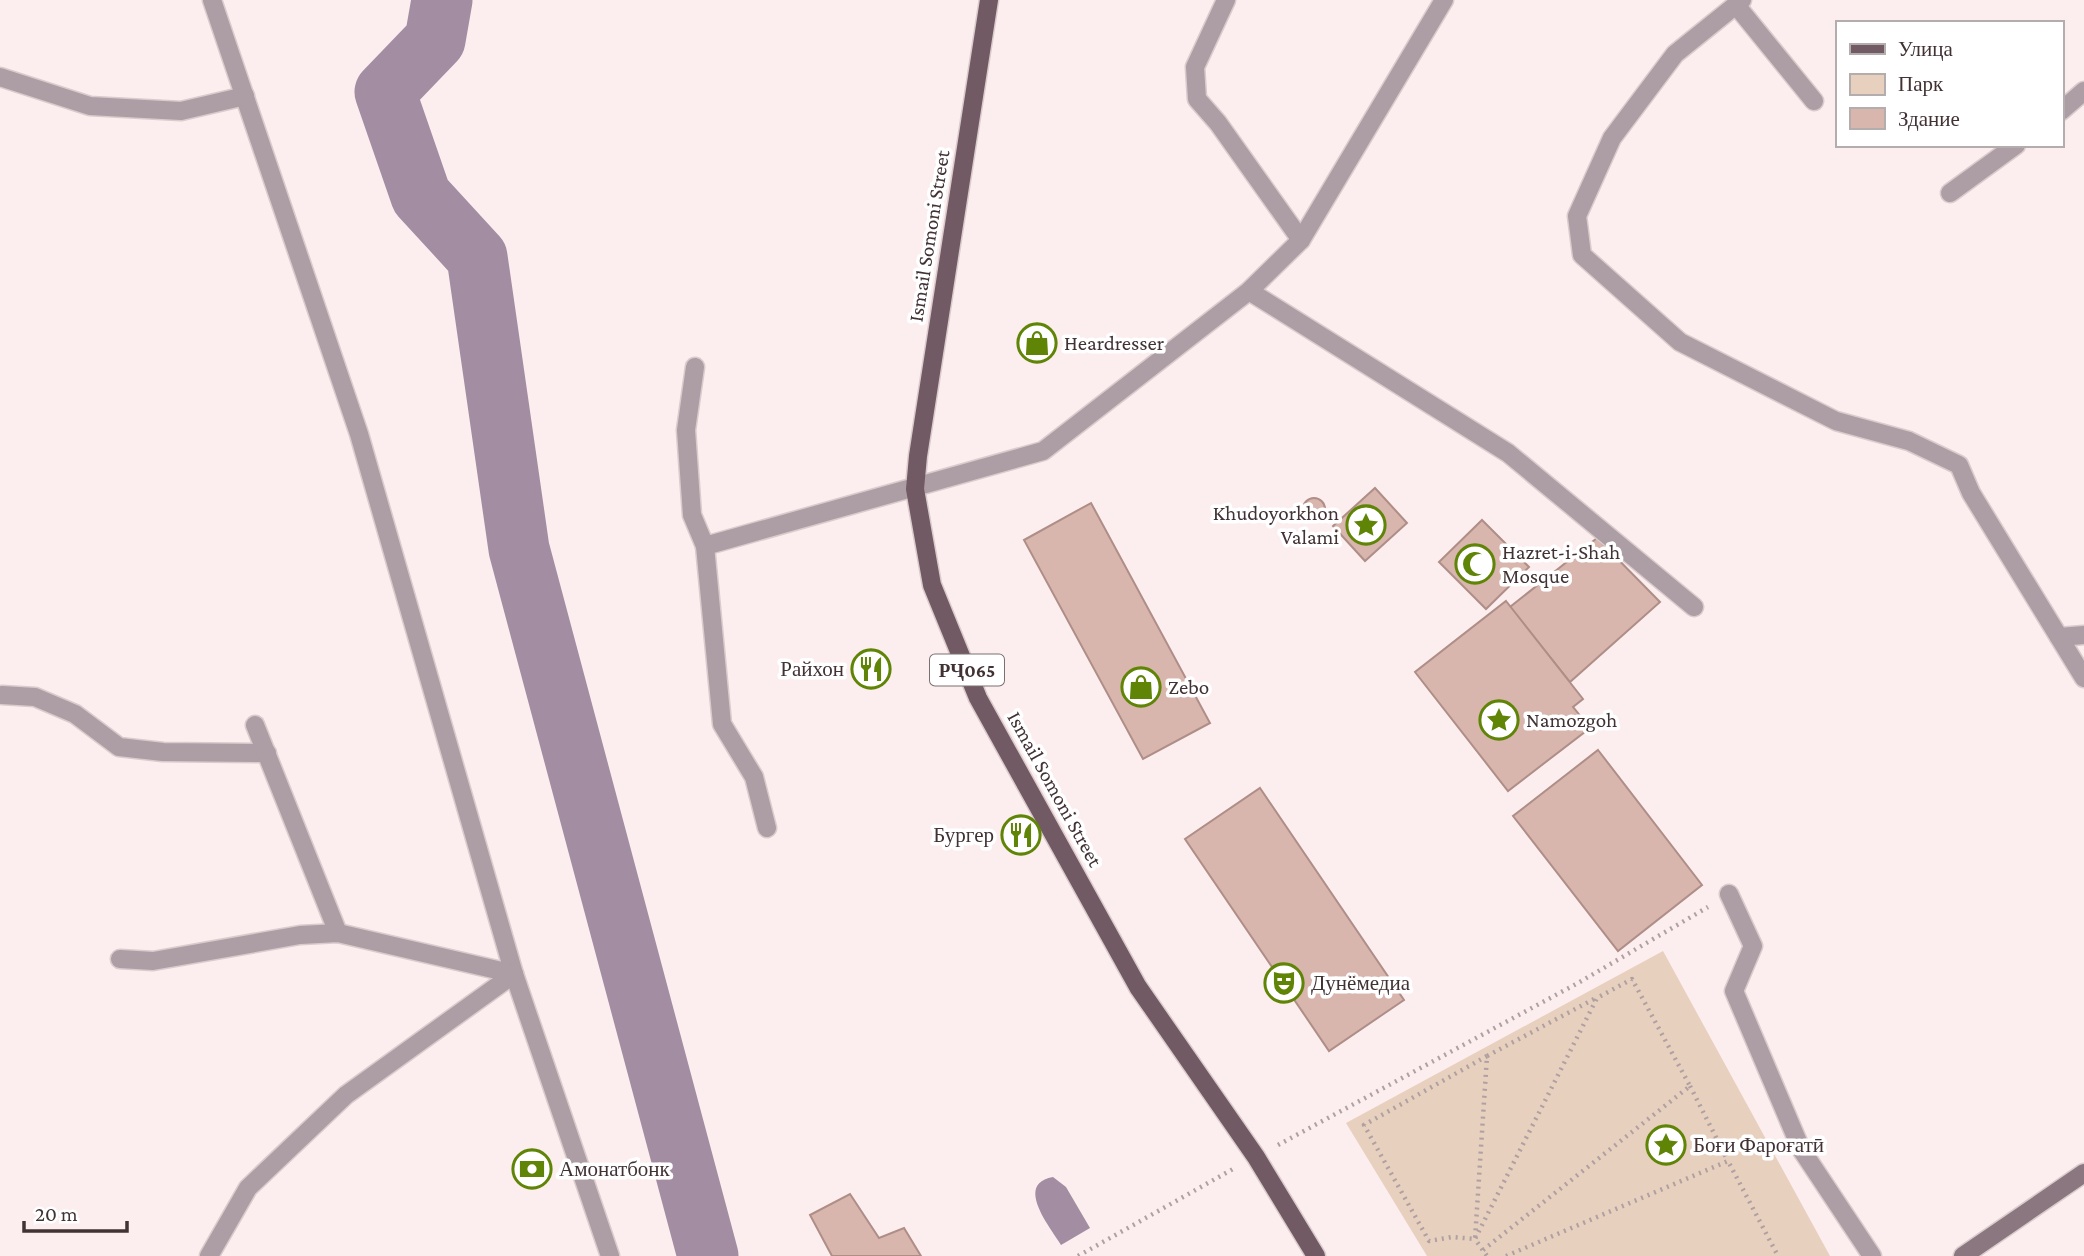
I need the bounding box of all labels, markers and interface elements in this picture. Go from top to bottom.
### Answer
legend [1836,21,2063,147]
text: Улица [1898,37,1953,61]
text: Парк [1898,72,1944,96]
text: Здание [1898,107,1960,131]
street label: Ismail Somoni Street [904,147,955,324]
shop icon: Heardresser [1016,322,1058,364]
place label: Heardresser [1064,331,1165,355]
place label: Khudoyorkhon Valami [1213,501,1339,549]
place icon: Khudoyorkhon Valami [1345,504,1387,546]
place label: Hazret-i-Shah Mosque [1502,540,1620,588]
mosque icon: Hazret-i-Shah Mosque [1454,543,1496,585]
restaurant icon: Райхон [850,648,892,690]
road number: РҶ065 [930,654,1004,685]
place label: Райхон [780,657,844,681]
shop icon: Zebo [1120,666,1162,708]
place label: Zebo [1168,675,1209,699]
place icon: Namozgoh [1478,699,1520,741]
street label: Ismail Somoni Street [1002,707,1108,872]
place label: Namozgoh [1526,708,1617,732]
restaurant icon: Бургер [1000,814,1042,856]
place label: Бургер [933,823,994,847]
theatre icon: Дунёмедиа [1263,962,1305,1004]
place label: Дунёмедиа [1311,971,1411,995]
place icon: Боғи Фароғатӣ [1645,1124,1687,1166]
place label: Боғи Фароғатӣ [1693,1133,1824,1157]
bank icon: Амонатбонк [511,1148,553,1190]
place label: Амонатбонк [559,1157,671,1181]
scale bar [24,1190,128,1234]
text: 20 m [35,1202,78,1226]

